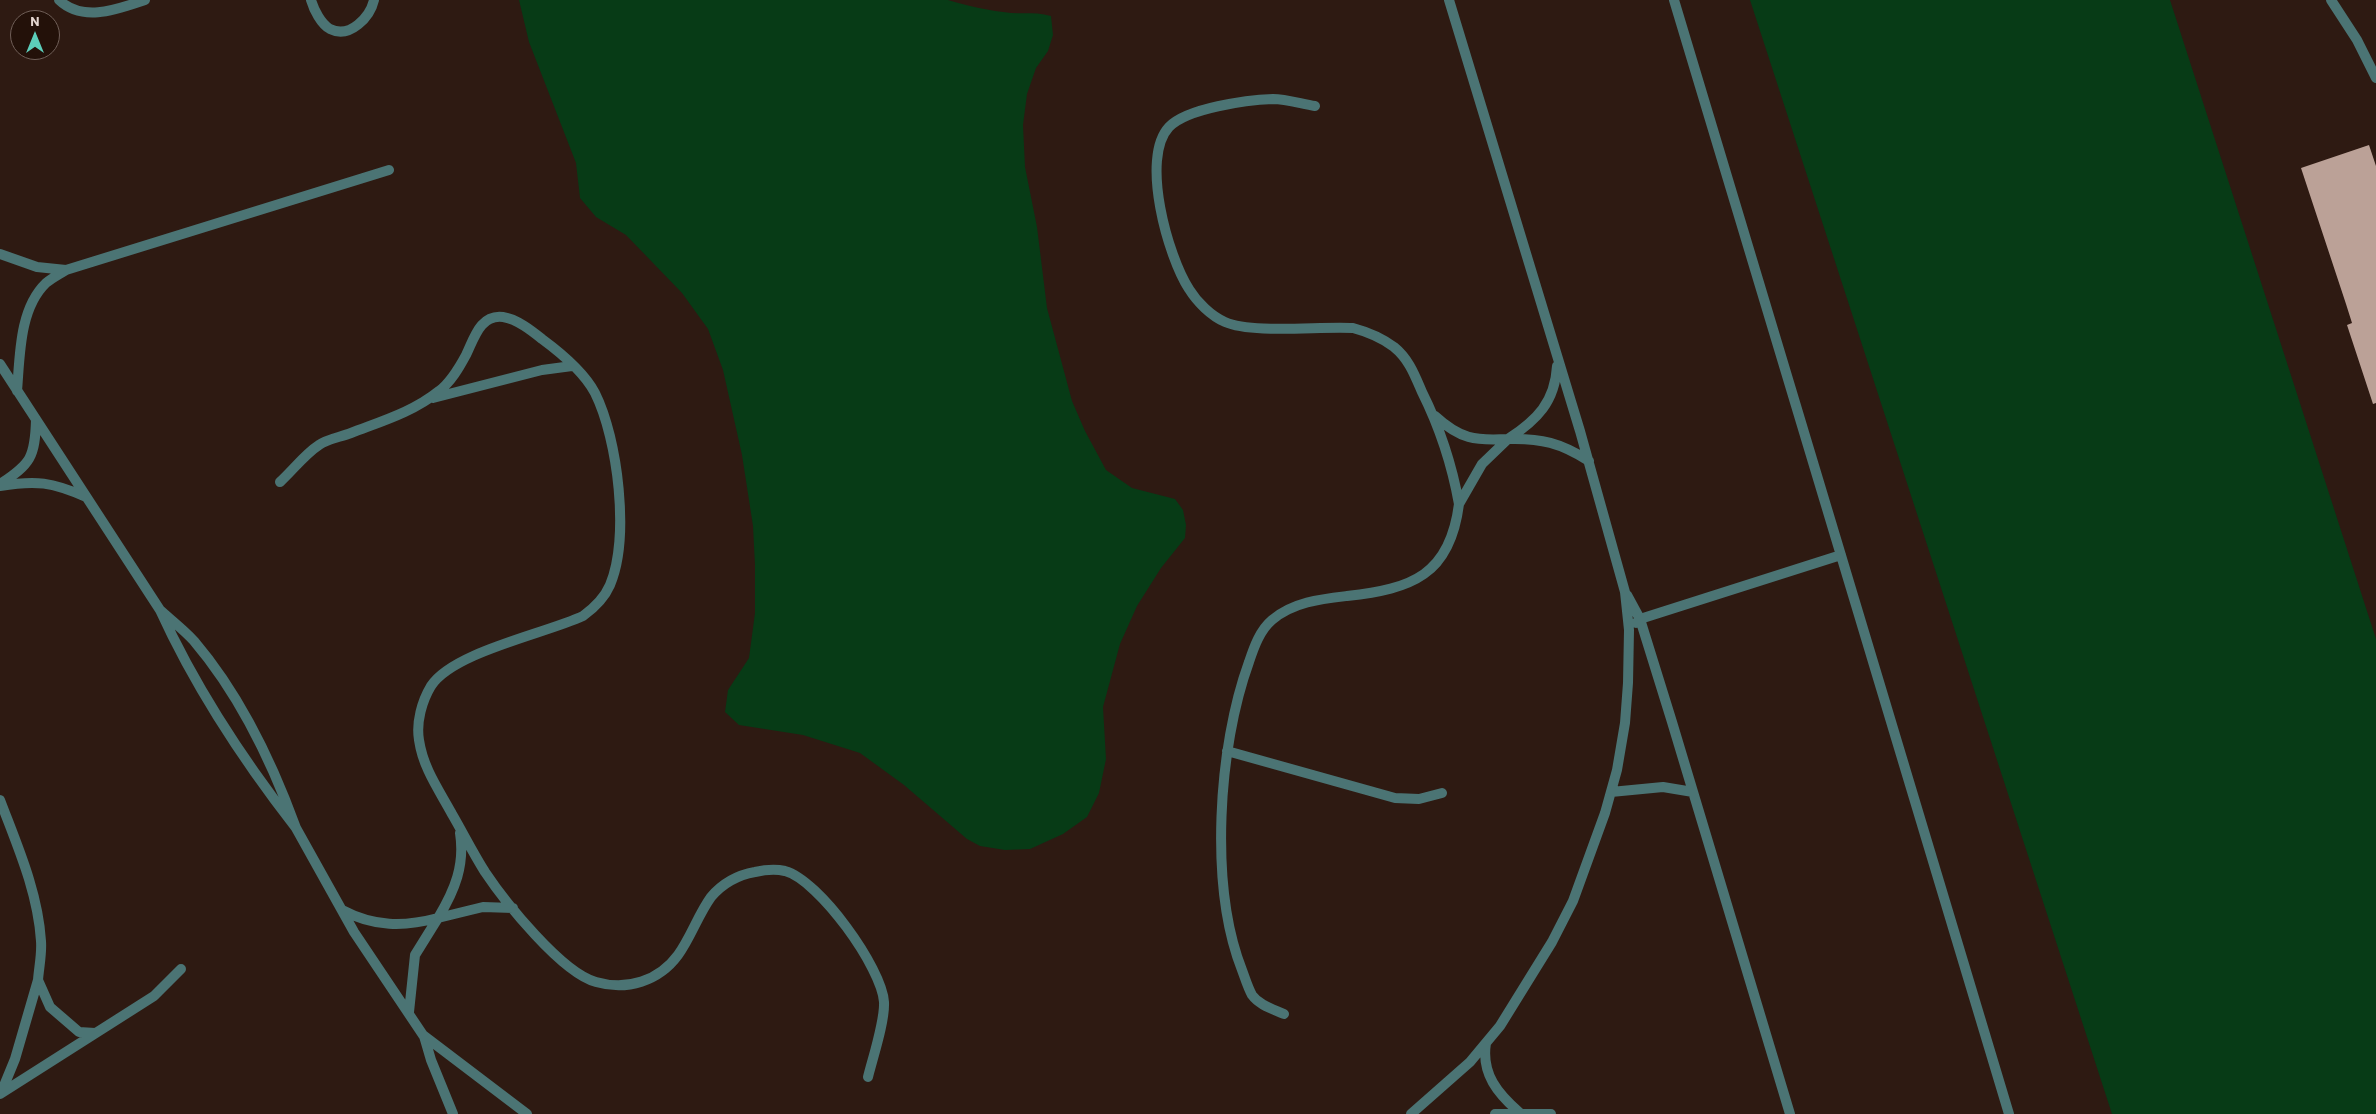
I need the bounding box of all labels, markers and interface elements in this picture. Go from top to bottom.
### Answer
north arrow [10,10,60,60]
text: N [30,12,40,29]

